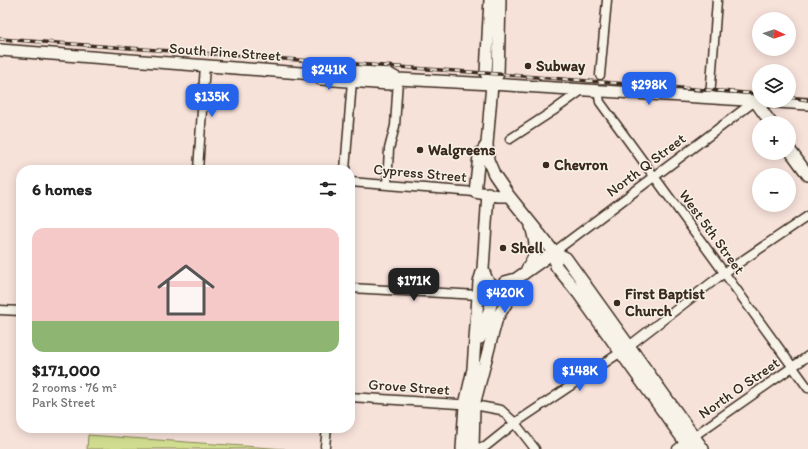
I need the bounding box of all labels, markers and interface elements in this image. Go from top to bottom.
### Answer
north arrow [752,12,796,56]
map controls [752,12,796,212]
street label: South Pine Street [168,39,282,65]
pin: $241K [301,57,357,91]
place label: Subway [536,57,586,76]
marker: Subway [523,61,533,71]
text: $241K [311,62,347,77]
button: layers [752,64,796,108]
pin: $298K [621,72,677,106]
text: $298K [631,77,667,92]
pin: $135K [184,84,240,118]
text: $135K [195,89,229,104]
button: + [752,116,796,160]
street label: North Q Street [603,129,689,201]
place label: Walgreens [428,141,496,160]
marker: Walgreens [415,145,425,155]
place label: Chevron [554,156,608,174]
street label: Cypress Street [373,160,468,186]
marker: Chevron [541,160,551,170]
button: − [752,168,796,212]
icon: filters [317,178,339,200]
text: 6 homes [32,179,92,199]
street label: West 5th Street [675,186,749,278]
place label: Shell [511,239,544,257]
marker: Shell [498,243,508,253]
icon: home [150,254,222,326]
pin: $171K [386,268,442,302]
text: $171K [397,273,431,288]
pin: $420K [477,280,533,314]
text: $420K [486,285,524,300]
place label: First Baptist Church [625,285,705,320]
marker: First Baptist Church [612,298,622,308]
street label: North O Street [695,353,783,423]
pin: $148K [552,358,608,392]
text: $171,000 [32,360,100,380]
text: $148K [562,363,598,378]
street label: Grove Street [368,375,451,399]
text: 2 rooms · 76 m² [32,380,117,395]
text: Park Street [32,395,95,410]

